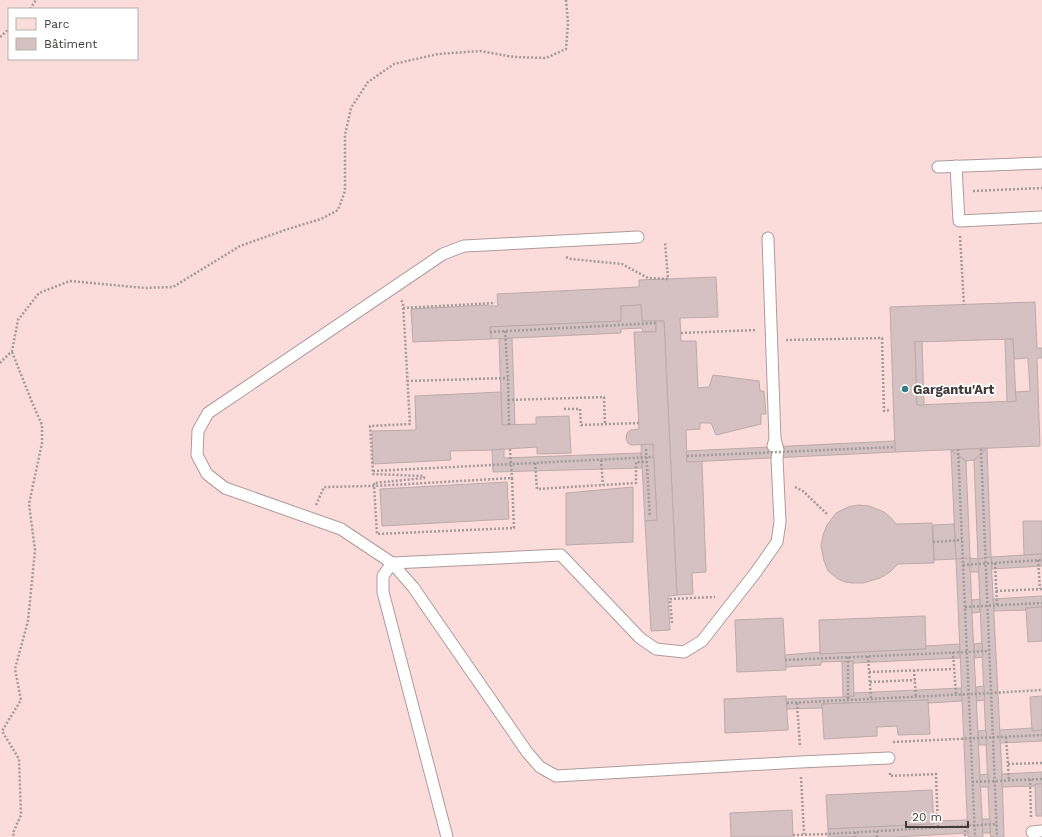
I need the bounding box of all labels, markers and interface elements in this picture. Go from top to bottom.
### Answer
legend [8,8,138,60]
text: Parc [44,17,70,31]
text: Bâtiment [44,37,97,51]
place label: Gargantu'Art [913,382,995,397]
marker: Gargantu'Art [900,384,910,394]
scale bar [906,803,968,829]
text: 20 m [912,810,942,824]

